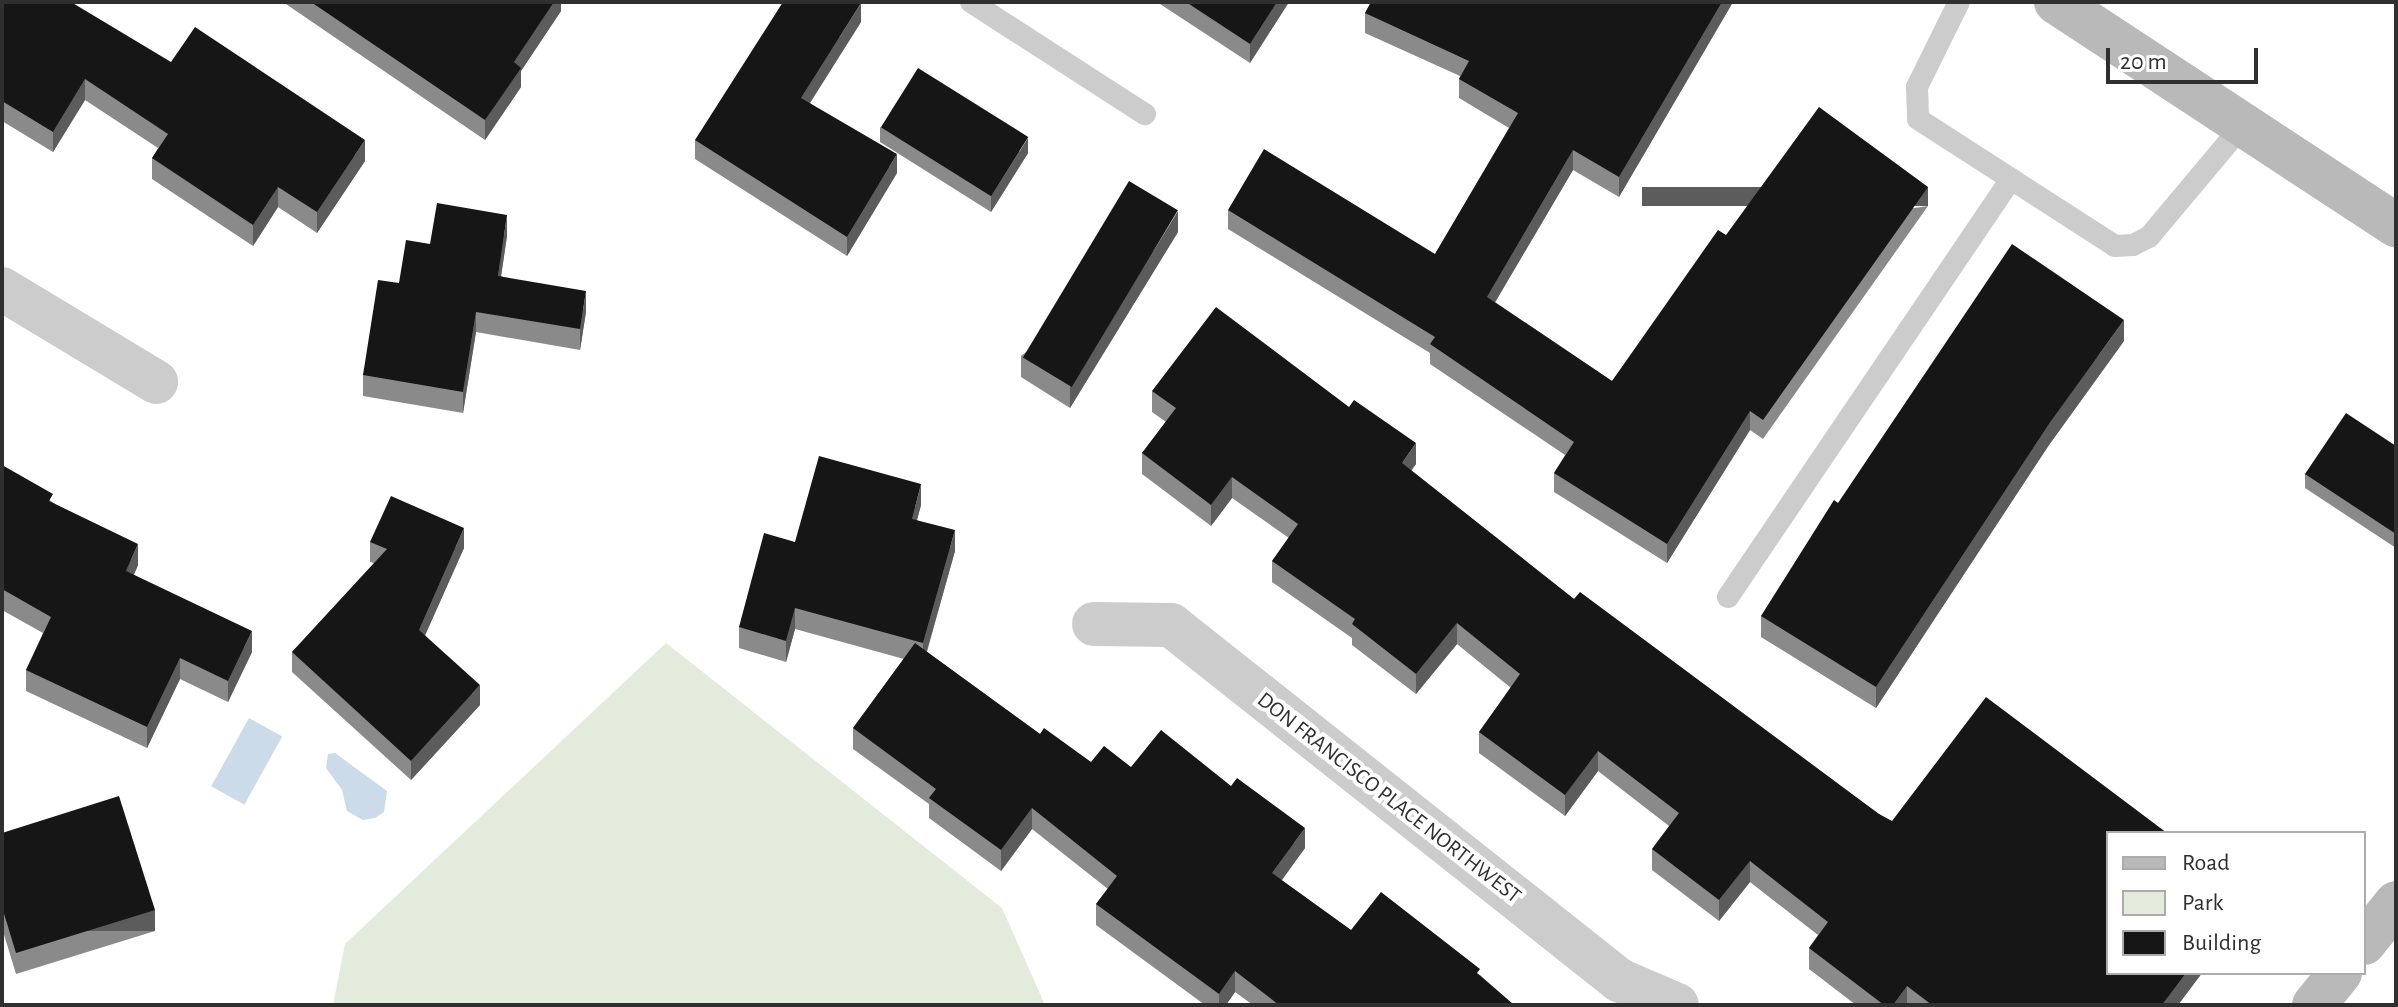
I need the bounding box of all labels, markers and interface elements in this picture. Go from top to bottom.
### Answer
scale bar [2110,32,2262,82]
text: 20 m [2120,50,2167,74]
street label: DON FRANCISCO PLACE NORTHWEST [1252,687,1526,909]
legend [2106,831,2366,975]
text: Road [2182,851,2230,875]
text: Park [2182,891,2223,915]
text: Building [2182,931,2261,955]

